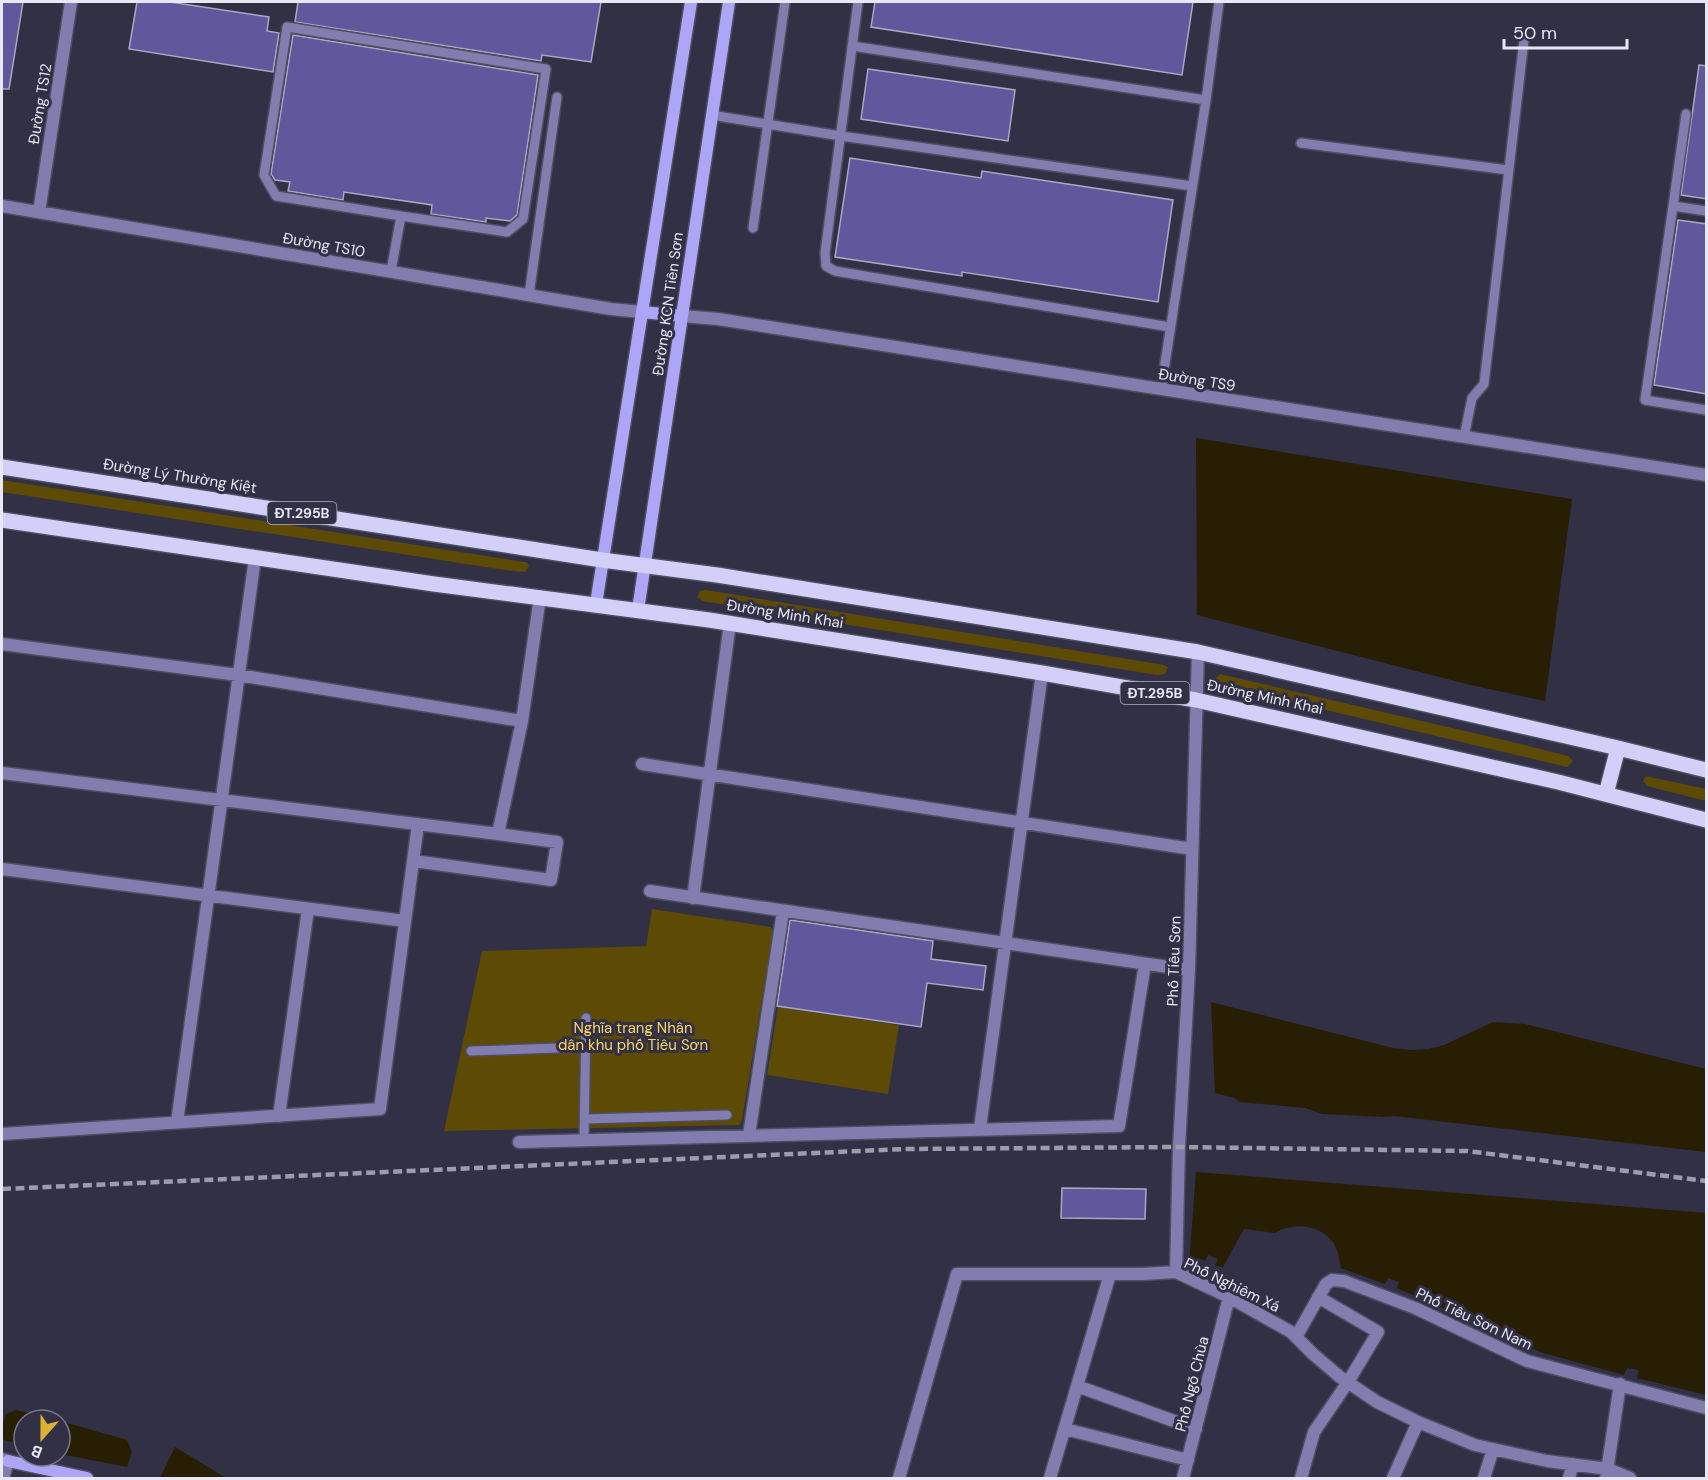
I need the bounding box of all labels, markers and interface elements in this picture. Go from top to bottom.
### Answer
scale bar [1504,12,1627,50]
text: 50 m [1513,21,1557,45]
street label: Đường TS12 [24,62,56,146]
street label: Đường TS10 [281,228,367,262]
street label: Đường KCN Tiên Sơn [648,231,688,377]
street label: Đường TS9 [1157,364,1237,396]
street label: Đường Lý Thường Kiệt [102,454,258,498]
road number: ĐT.295B [268,502,336,524]
street label: Đường Minh Khai [725,595,845,633]
street label: Đường Minh Khai [1205,675,1325,719]
road number: ĐT.295B [1120,682,1190,704]
street label: Phố Tiêu Sơn [1162,915,1186,1007]
park label: Nghĩa trang Nhân dân khu phố Tiêu Sơn [558,1018,708,1055]
street label: Phố Nghiêm Xá [1181,1253,1283,1317]
street label: Phố Tiêu Sơn Nam [1413,1283,1535,1355]
street label: Phố Ngõ Chùa [1170,1334,1214,1434]
north arrow [12,1408,72,1468]
text: B [28,1440,45,1463]

